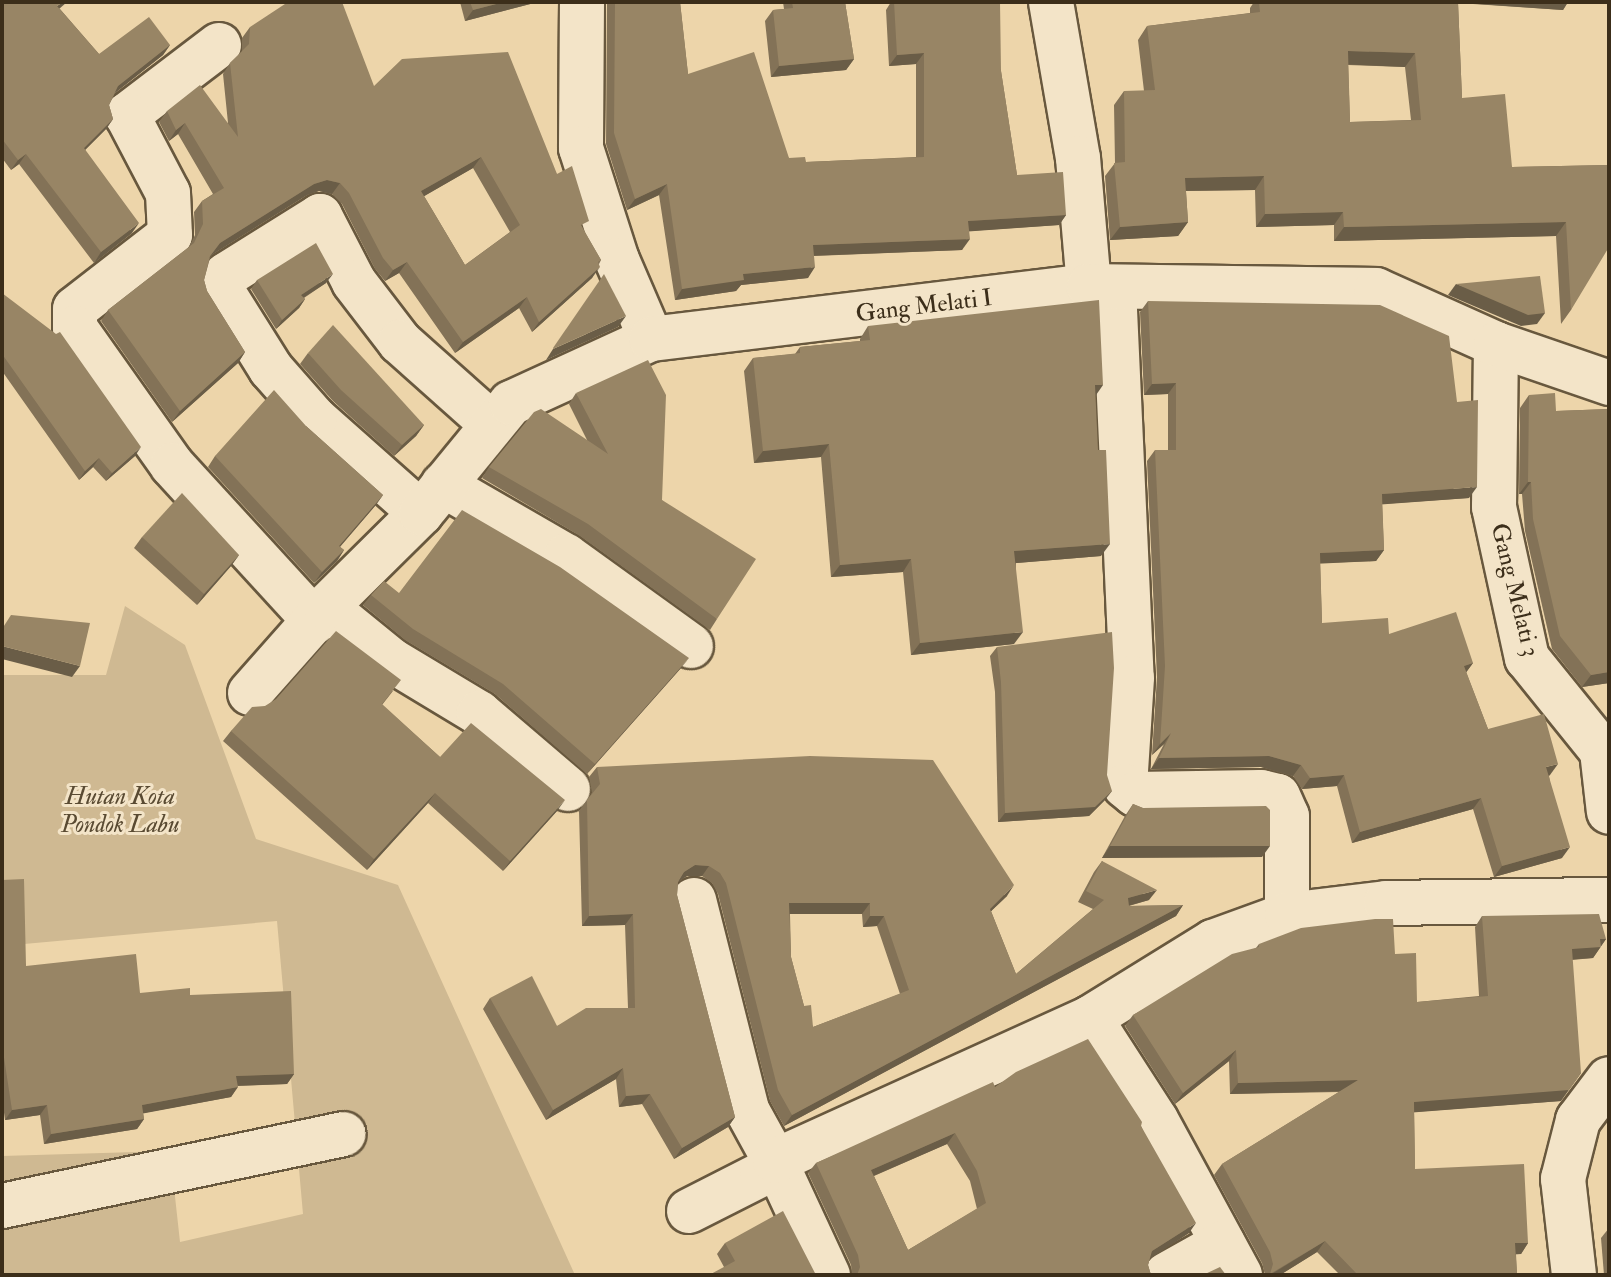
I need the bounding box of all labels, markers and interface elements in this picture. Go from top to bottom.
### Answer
street label: Gang Melati I [854,283,994,329]
street label: Gang Melati 3 [1485,520,1545,660]
park label: Hutan Kota Pondok Labu [61,783,179,839]

